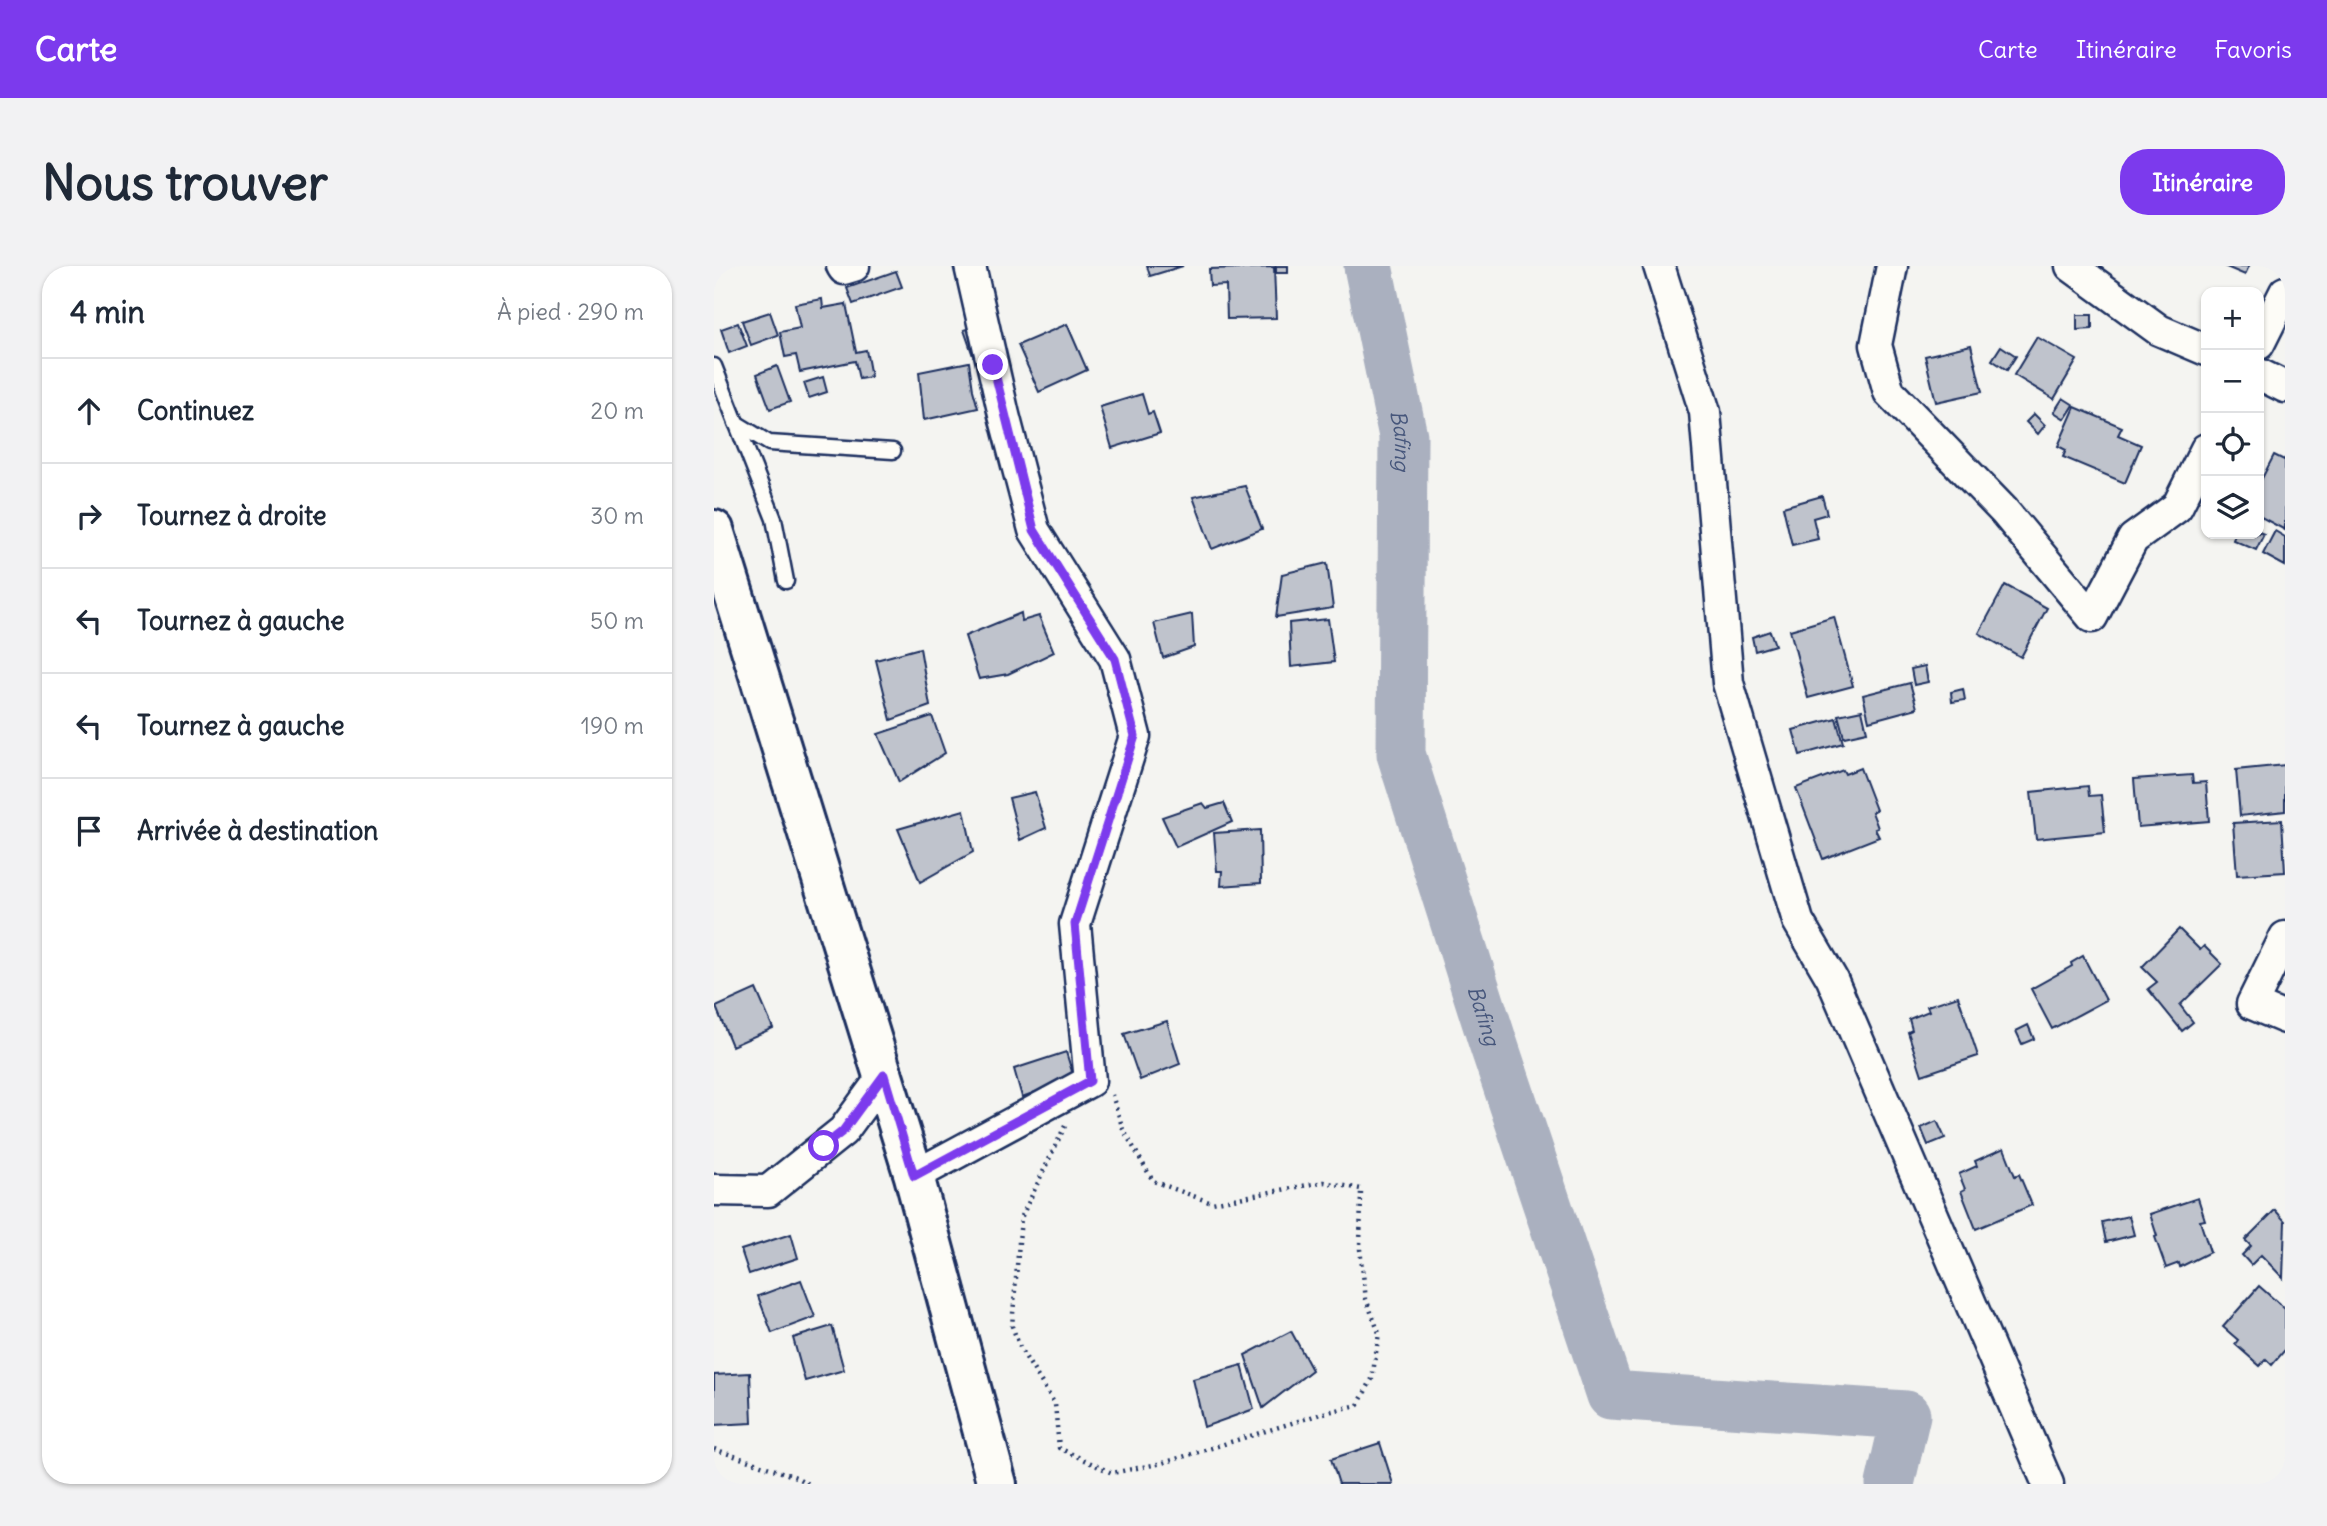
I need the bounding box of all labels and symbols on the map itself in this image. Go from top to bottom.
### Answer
route end [977,349,1008,380]
water label: Bafing [1384,408,1417,472]
water label: Bafing [1462,982,1507,1050]
route start [808,1130,839,1161]

